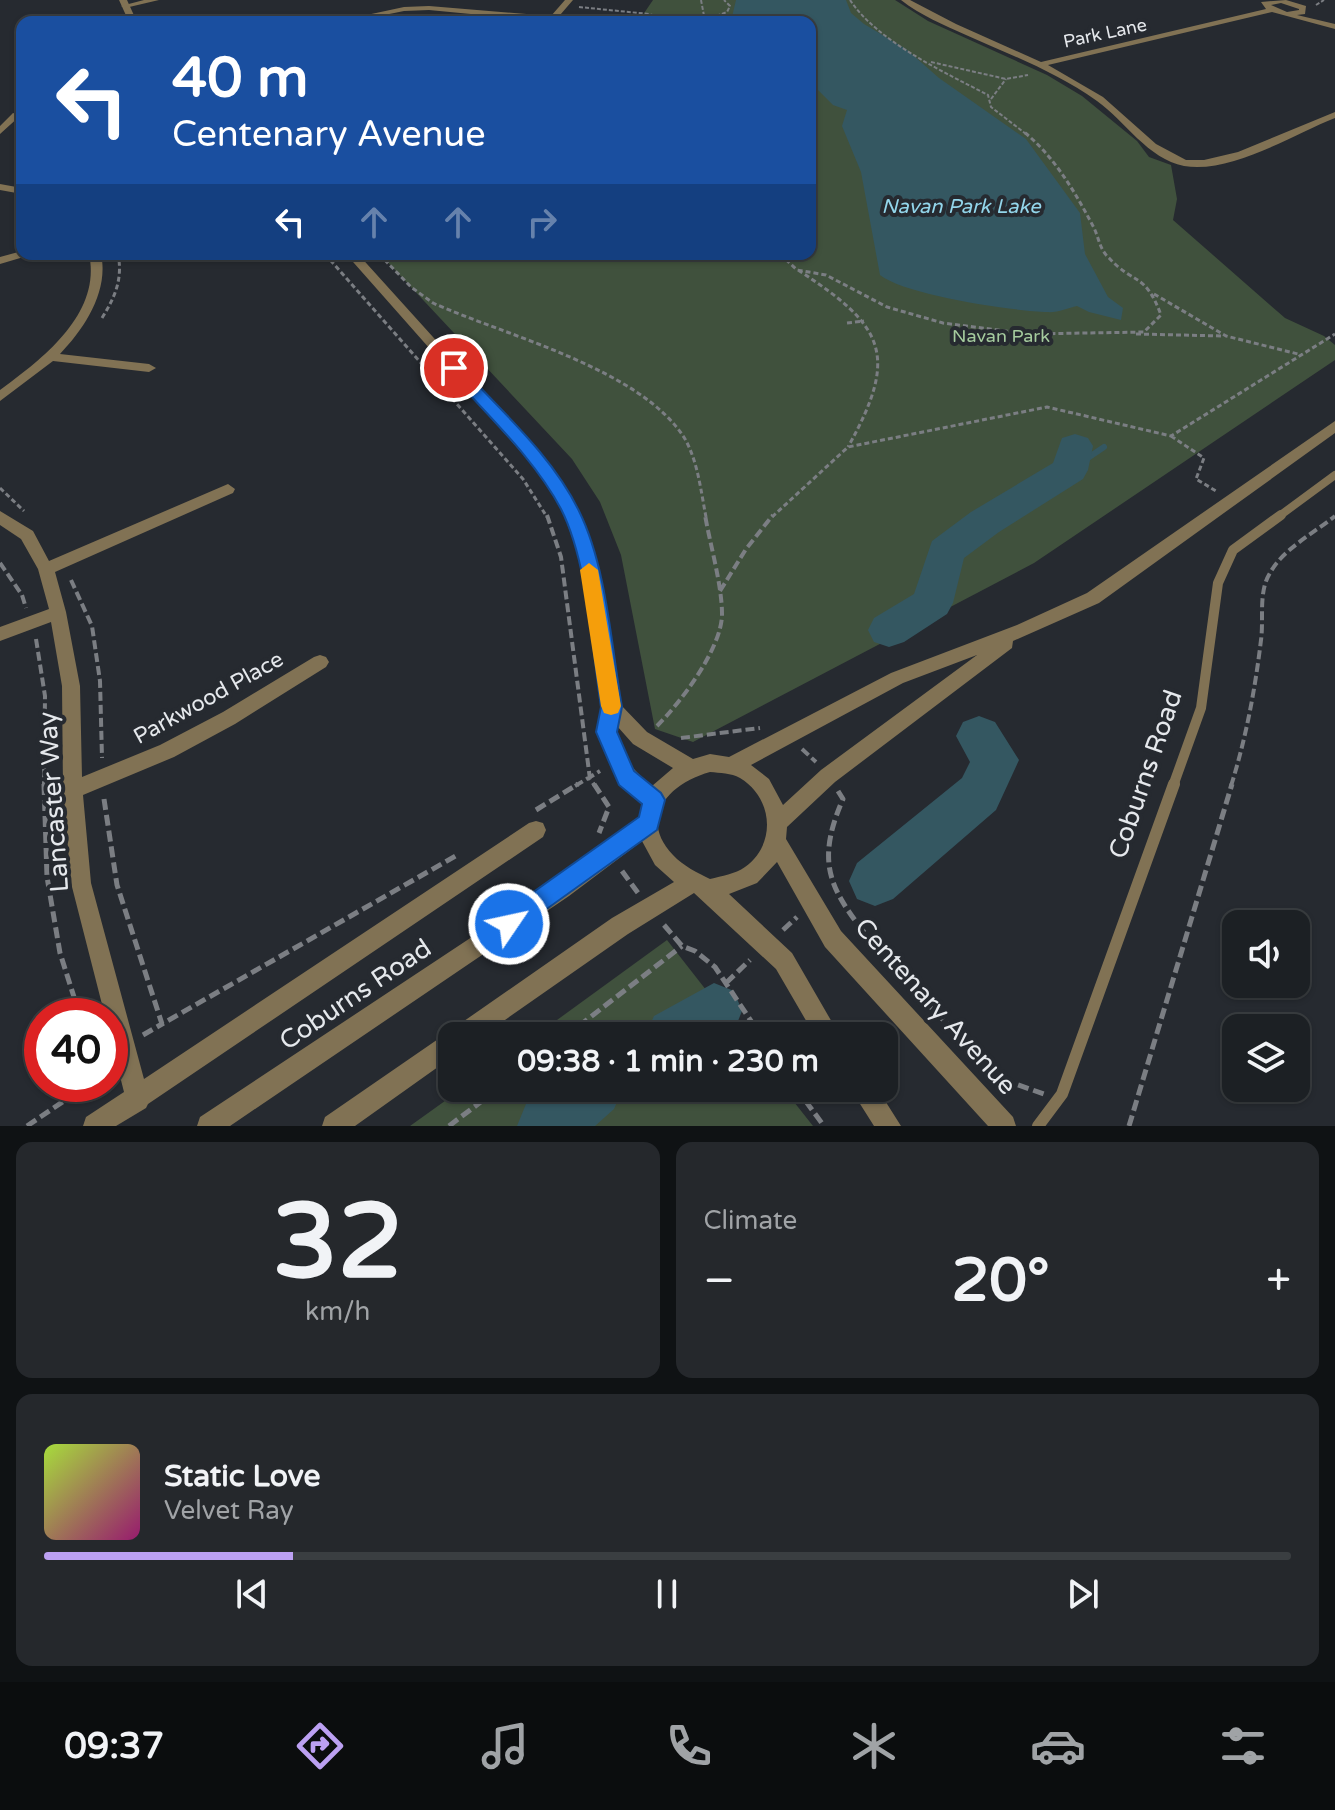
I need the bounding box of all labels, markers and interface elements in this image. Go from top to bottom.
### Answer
street label: Park Lane [1061,13,1149,53]
text: 40 m [172,45,308,112]
icon: left [40,48,144,152]
text: Centenary Avenue [172,113,486,156]
water label: Navan Park Lake [882,195,1042,219]
icon: left [268,200,312,244]
icon: ahead [352,200,396,244]
icon: ahead [436,200,480,244]
icon: right [520,200,564,244]
park label: Navan Park [952,325,1050,347]
pin [420,334,488,402]
icon: arrive [432,346,476,390]
street label: Parkwood Place [129,646,288,750]
street label: Coburns Road [1102,686,1189,862]
street label: Lancaster Way [32,711,75,893]
position arrow [467,882,551,966]
map controls [1222,910,1310,1102]
button: sound [1222,910,1310,998]
street label: Centenary Avenue [848,912,1023,1101]
street label: Coburns Road [274,932,437,1056]
speed limit sign: 40 [24,998,128,1102]
button: layers [1222,1014,1310,1102]
text: 09:38 · 1 min · 230 m [517,1043,819,1080]
text: 32 [272,1181,403,1306]
text: Climate [704,1205,797,1236]
text: 20° [952,1245,1050,1317]
text: − [704,1255,735,1308]
text: + [1266,1255,1291,1308]
text: km/h [305,1296,370,1327]
text: Static Love [164,1458,320,1495]
text: Velvet Ray [164,1495,294,1526]
icon: previous [230,1572,274,1616]
icon: pause [645,1572,689,1616]
icon: next [1061,1572,1105,1616]
icon: directions [292,1718,348,1774]
icon: music [477,1718,533,1774]
icon: phone [661,1718,717,1774]
icon: climate [846,1718,902,1774]
icon: car [1030,1718,1086,1774]
icon: filters [1215,1718,1271,1774]
text: 09:37 [64,1725,164,1768]

